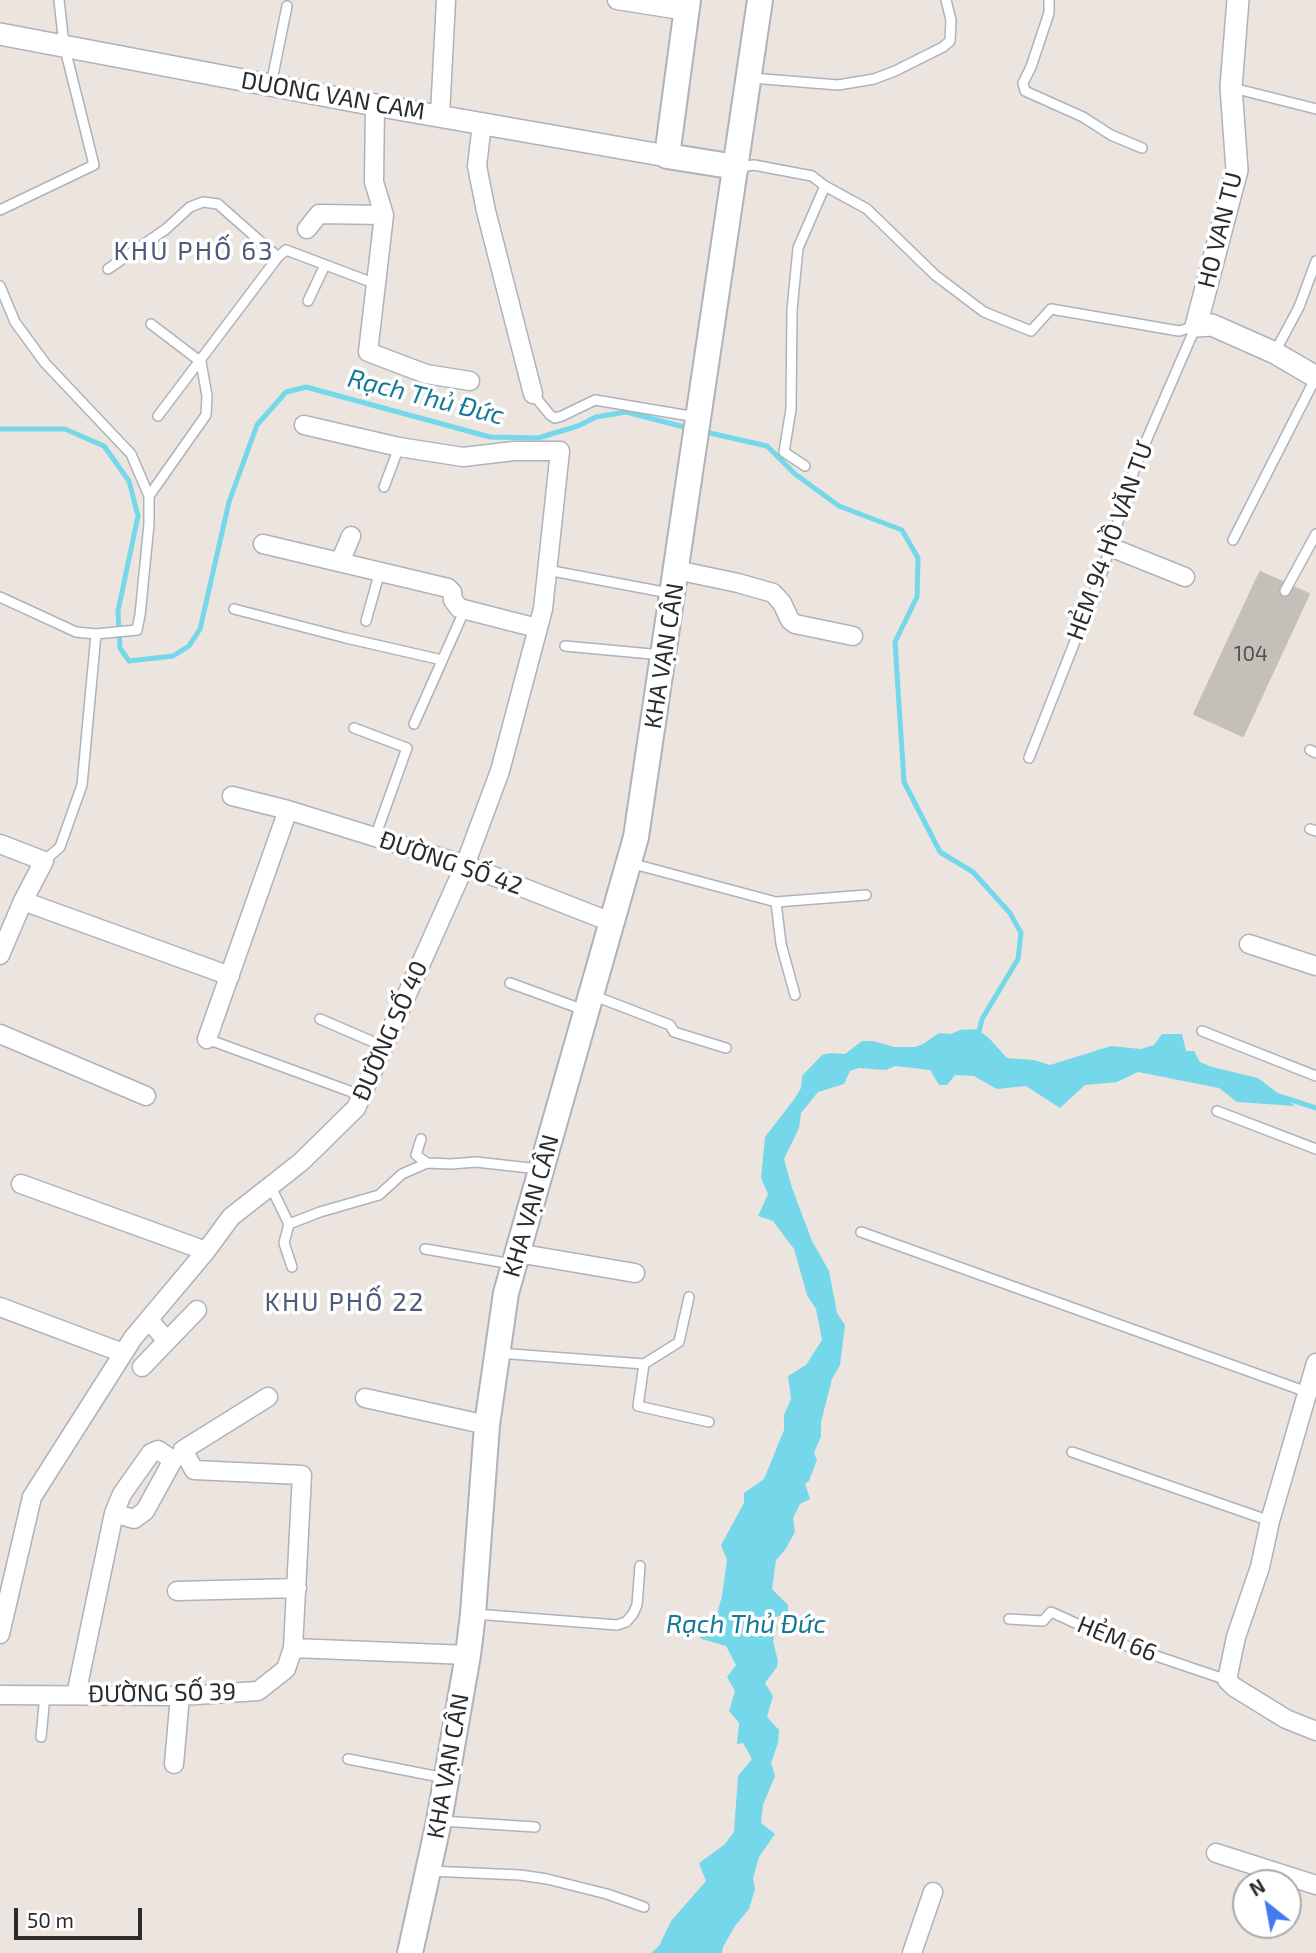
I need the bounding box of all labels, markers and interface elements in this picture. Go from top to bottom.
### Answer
street label: DUONG VAN CAM [239,66,427,126]
street label: HO VAN TU [1192,169,1248,291]
district label: KHU PHỐ 63 [115,235,273,267]
water label: Rạch Thủ Đức [345,363,507,431]
street label: HẺM 94 HỒ VĂN TƯ [1061,438,1159,644]
street label: KHA VẠN CÂN [638,581,690,731]
house number: 104 [1234,641,1268,667]
street label: ĐƯỜNG SỐ 42 [376,825,526,901]
street label: ĐƯỜNG SỐ 40 [346,957,434,1105]
street label: KHA VẠN CÂN [497,1131,565,1281]
district label: KHU PHỐ 22 [266,1286,424,1318]
water label: Rạch Thủ Đức [666,1608,826,1640]
street label: HẺM 66 [1073,1610,1161,1668]
street label: ĐƯỜNG SỐ 39 [88,1677,236,1709]
street label: KHA VẠN CÂN [421,1691,475,1841]
north arrow [1232,1869,1302,1939]
text: N [1245,1874,1269,1901]
scale bar [18,1894,145,1938]
text: 50 m [27,1907,74,1932]

